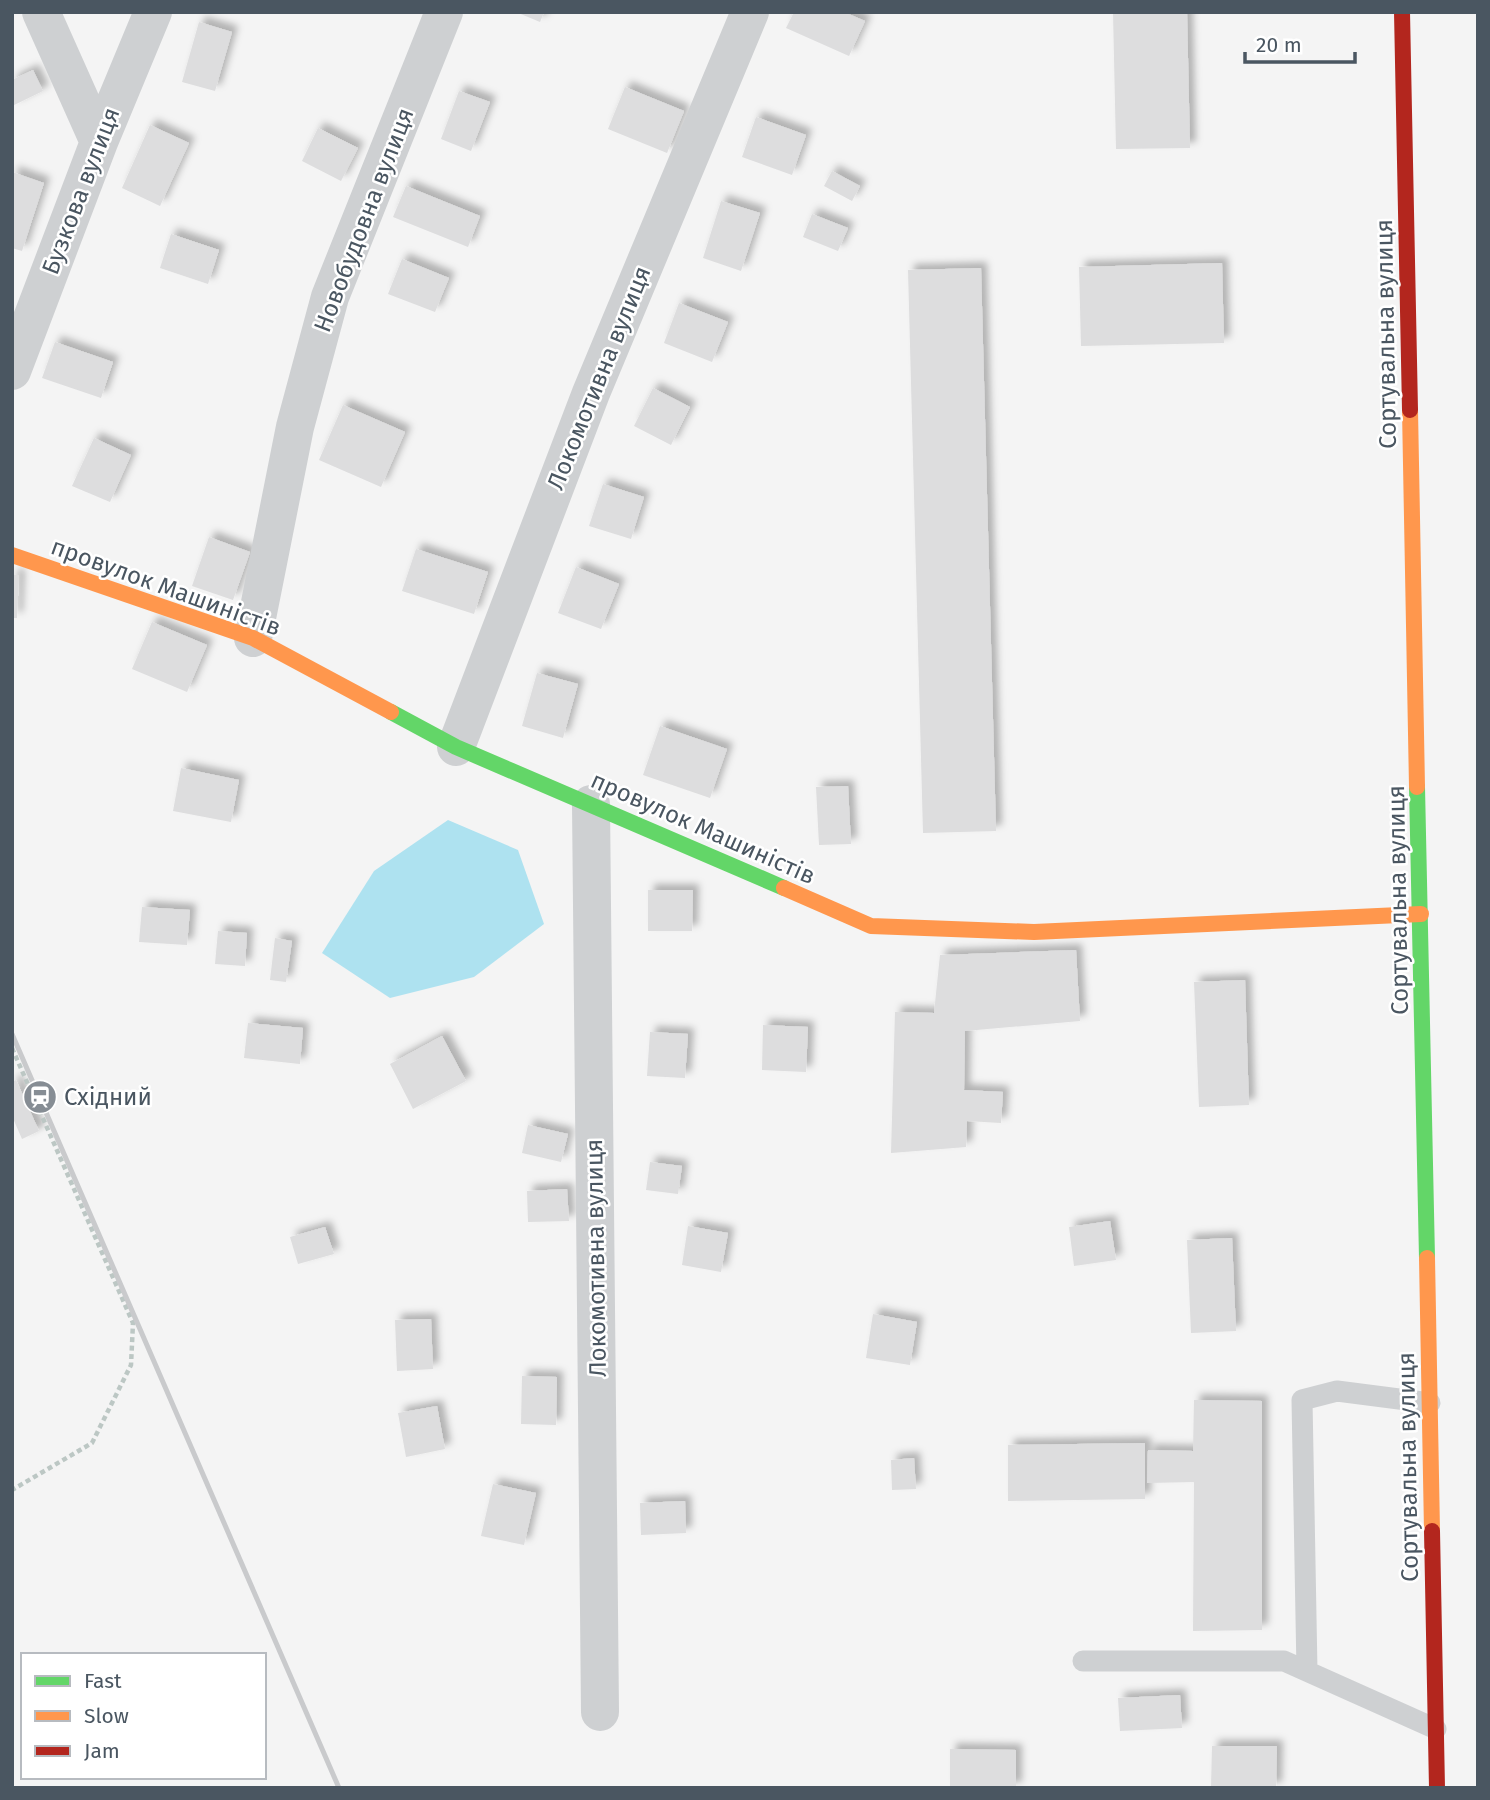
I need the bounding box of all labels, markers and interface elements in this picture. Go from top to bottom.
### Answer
scale bar [1245,21,1355,65]
text: 20 m [1256,32,1302,58]
street label: Бузкова вулиця [36,104,126,278]
street label: Новобудовна вулиця [308,104,420,336]
street label: Сортувальна вулиця [1370,219,1402,449]
street label: Локомотивна вулиця [541,262,657,494]
street label: провулок Машиністів [47,532,285,642]
street label: провулок Машиністів [586,766,820,890]
street label: Сортувальна вулиця [1382,785,1414,1015]
station icon: Східний [21,1078,59,1116]
place label: Східний [64,1083,152,1111]
street label: Локомотивна вулиця [580,1139,612,1377]
street label: Сортувальна вулиця [1392,1352,1424,1582]
legend [21,1653,266,1779]
text: Fast [84,1668,122,1694]
text: Slow [84,1703,129,1729]
text: Jam [84,1738,120,1764]

